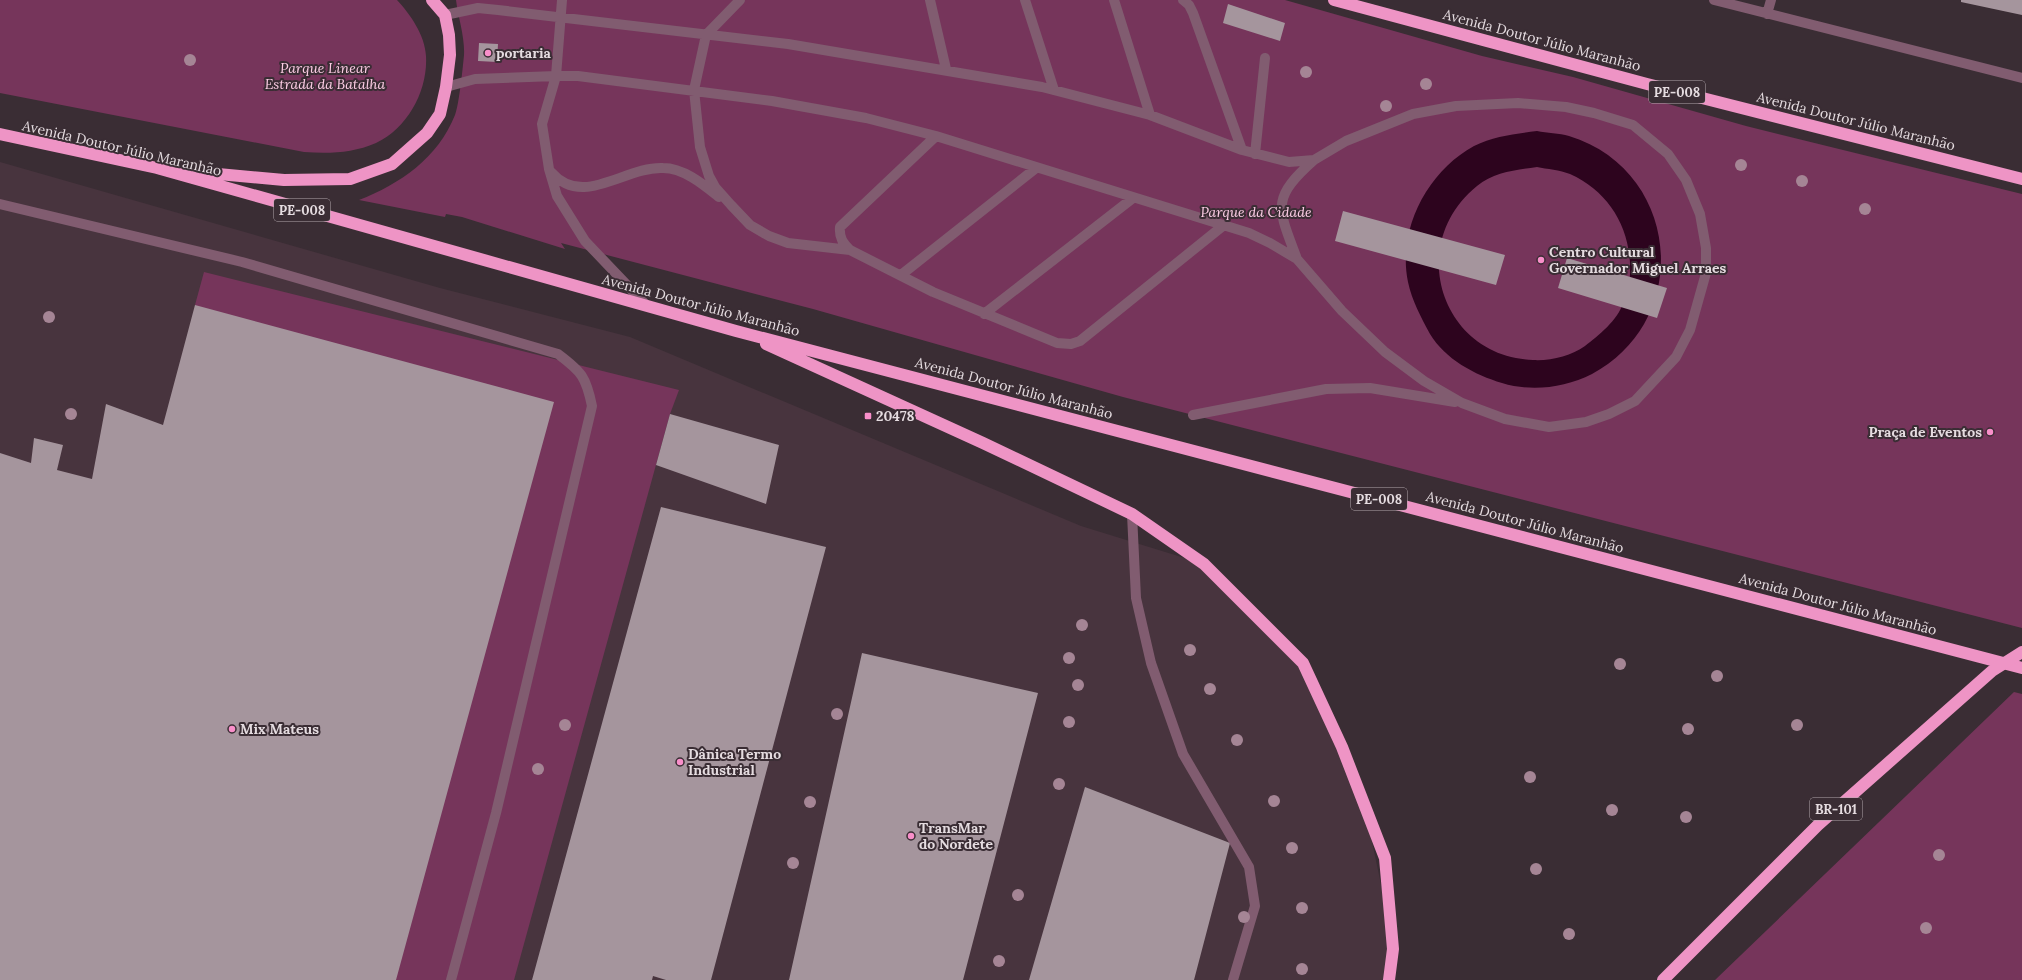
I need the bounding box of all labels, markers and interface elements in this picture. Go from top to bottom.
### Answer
street label: Avenida Doutor Júlio Maranhão [1440,5,1643,75]
place label: portaria [496,44,551,62]
marker: portaria [483,48,493,58]
park label: Parque Linear Estrada da Batalha [265,59,386,93]
road number: PE-008 [1649,81,1705,103]
street label: Avenida Doutor Júlio Maranhão [1754,87,1957,154]
street label: Avenida Doutor Júlio Maranhão [20,116,223,180]
road number: PE-008 [274,199,330,221]
park label: Parque da Cidade [1200,203,1312,221]
place label: Centro Cultural Governador Miguel Arraes [1549,243,1727,277]
marker: Centro Cultural Governador Miguel Arraes [1536,255,1546,265]
street label: Avenida Doutor Júlio Maranhão [599,270,802,340]
street label: Avenida Doutor Júlio Maranhão [912,353,1115,423]
place label: 20478 [876,407,915,425]
marker: 20478 [863,411,873,421]
place label: Praça de Eventos [1868,423,1982,441]
marker: Praça de Eventos [1985,427,1995,437]
street label: Avenida Doutor Júlio Maranhão [1423,487,1626,557]
road number: PE-008 [1351,488,1407,510]
street label: Avenida Doutor Júlio Maranhão [1736,569,1939,639]
place label: Mix Mateus [240,720,319,738]
marker: Mix Mateus [227,724,237,734]
place label: Dânica Termo Industrial [688,745,781,779]
marker: Dânica Termo Industrial [675,757,685,767]
road number: BR-101 [1810,798,1862,820]
place label: TransMar do Nordete [919,819,994,853]
marker: TransMar do Nordete [906,831,916,841]

